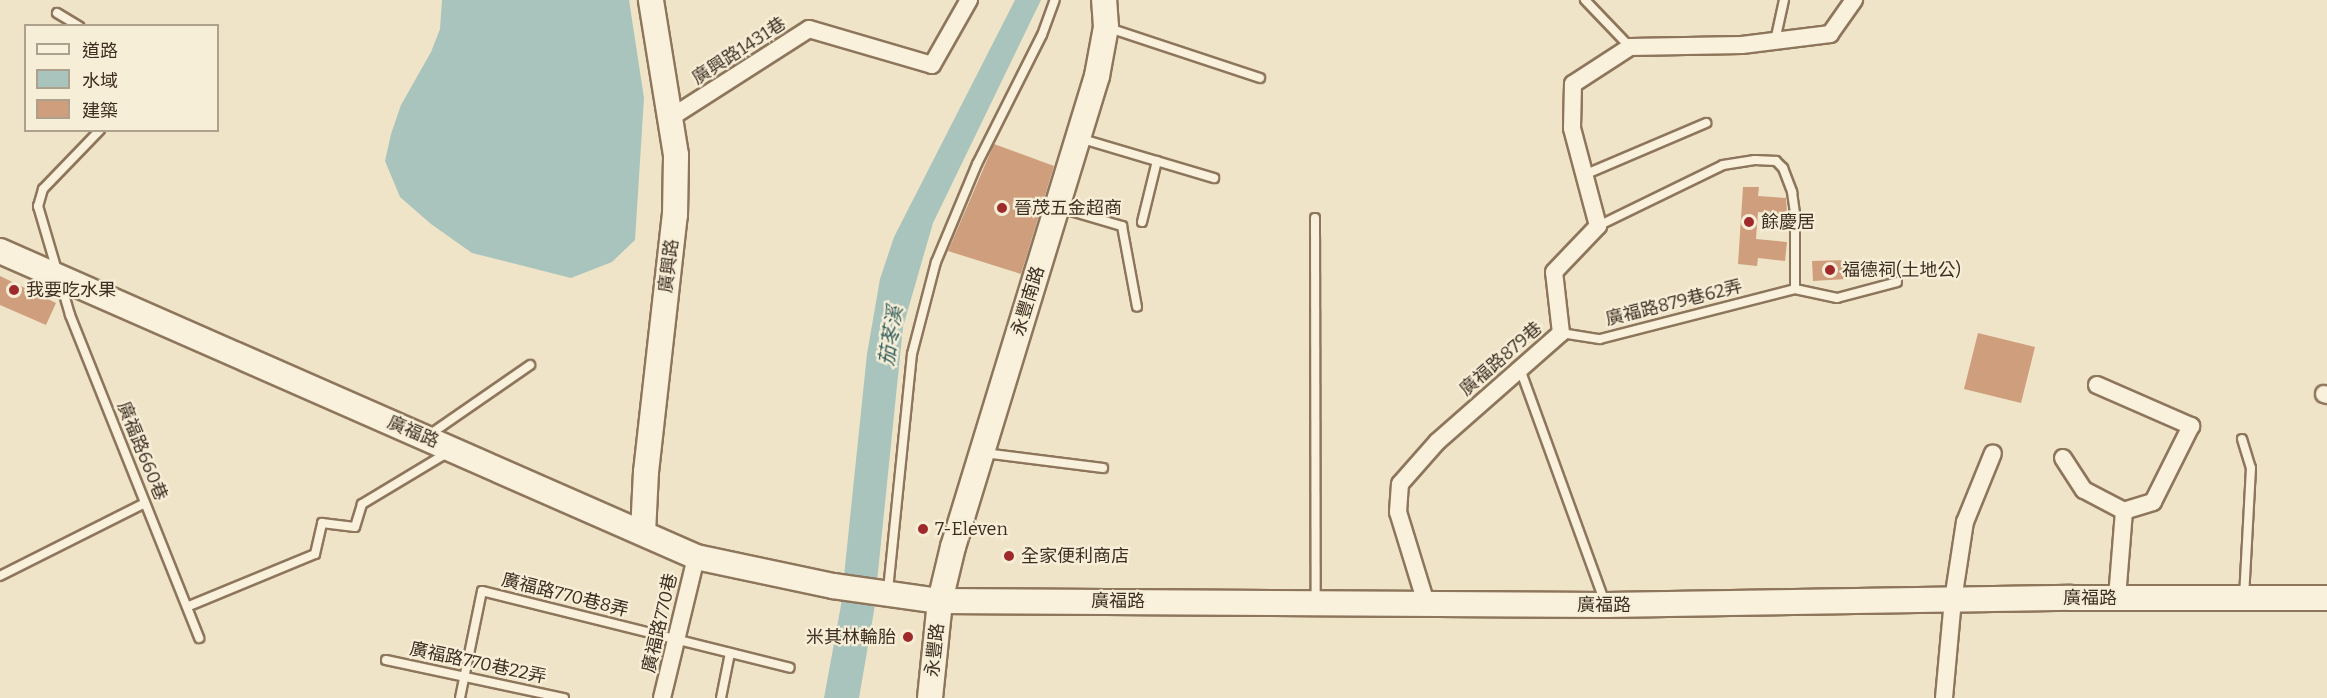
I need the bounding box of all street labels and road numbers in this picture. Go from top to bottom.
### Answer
street label: 廣興路1431巷 [688,13,790,89]
street label: 廣興路 [655,238,683,294]
street label: 永豐南路 [1007,263,1049,339]
street label: 廣福路879巷62弄 [1603,276,1745,330]
street label: 廣福路879巷 [1455,317,1547,401]
street label: 廣福路660巷 [112,398,172,504]
street label: 廣福路 [384,412,442,452]
street label: 廣福路770巷8弄 [499,569,631,621]
street label: 廣福路770巷 [638,571,682,675]
street label: 廣福路 [2063,587,2117,609]
street label: 廣福路 [1091,590,1145,612]
street label: 廣福路 [1577,594,1631,616]
street label: 永豐路 [921,622,949,678]
street label: 廣福路770巷22弄 [408,638,548,688]

